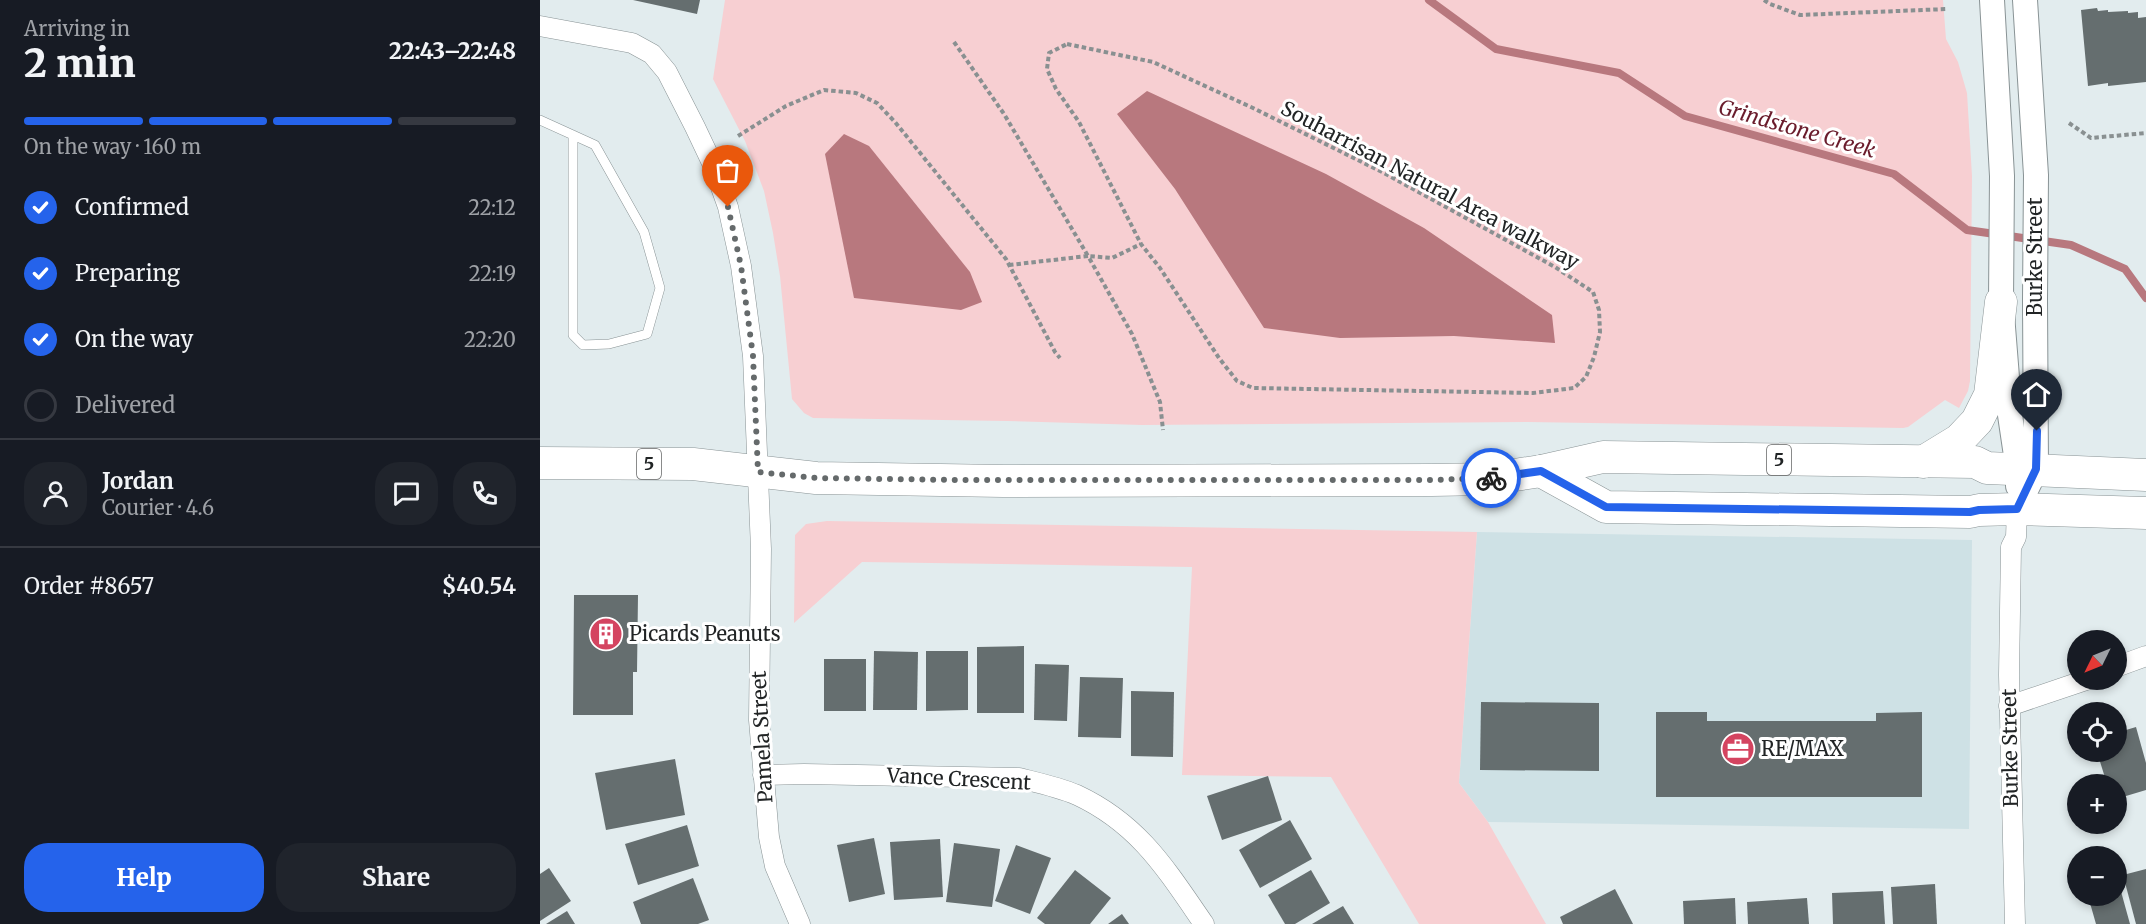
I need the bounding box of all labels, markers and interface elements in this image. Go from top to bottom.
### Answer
text: Arriving in [24,16,130,41]
text: 22:43–22:48 [389,37,516,65]
text: 2 min [24,39,136,88]
water label: Grindstone Creek [1716,93,1879,164]
street label: Souharrisan Natural Area walkway [1277,95,1584,274]
text: On the way · 160 m [24,134,201,159]
pin [702,145,753,207]
icon: bag [711,154,744,187]
icon: check [24,191,57,224]
text: Confirmed [75,193,189,221]
text: 22:12 [468,195,516,220]
street label: Burke Street [2022,197,2047,316]
icon: check [24,257,57,290]
text: Preparing [75,259,180,287]
text: 22:19 [469,261,516,286]
icon: check [24,323,57,356]
text: On the way [75,325,193,353]
text: 22:20 [464,327,516,352]
pin [2011,369,2062,431]
icon: home [2020,378,2053,411]
text: Delivered [75,391,175,419]
road number: 5 [1767,445,1791,475]
courier [1461,448,1521,508]
road number: 5 [637,449,661,479]
button: person [24,462,87,525]
button: chat [375,462,438,525]
button: phone [453,462,516,525]
icon: bike [1475,462,1508,495]
text: Jordan [102,467,174,495]
text: Courier · 4.6 [102,495,214,520]
text: Order #8657 [24,572,154,600]
text: $40.54 [442,572,516,600]
building icon: Picards Peanuts [588,616,624,652]
place label: Picards Peanuts [629,621,781,646]
north arrow [2067,630,2127,690]
map controls [2067,630,2127,906]
street label: Pamela Street [746,670,777,804]
street label: Burke Street [1996,688,2023,808]
button: locate [2067,702,2127,762]
office icon: RE/MAX [1720,731,1756,767]
place label: RE/MAX [1761,736,1845,761]
street label: Vance Crescent [885,762,1032,795]
button: + [2067,774,2127,834]
button: Help [24,843,264,912]
button: Share [276,843,516,912]
button: − [2067,846,2127,906]

